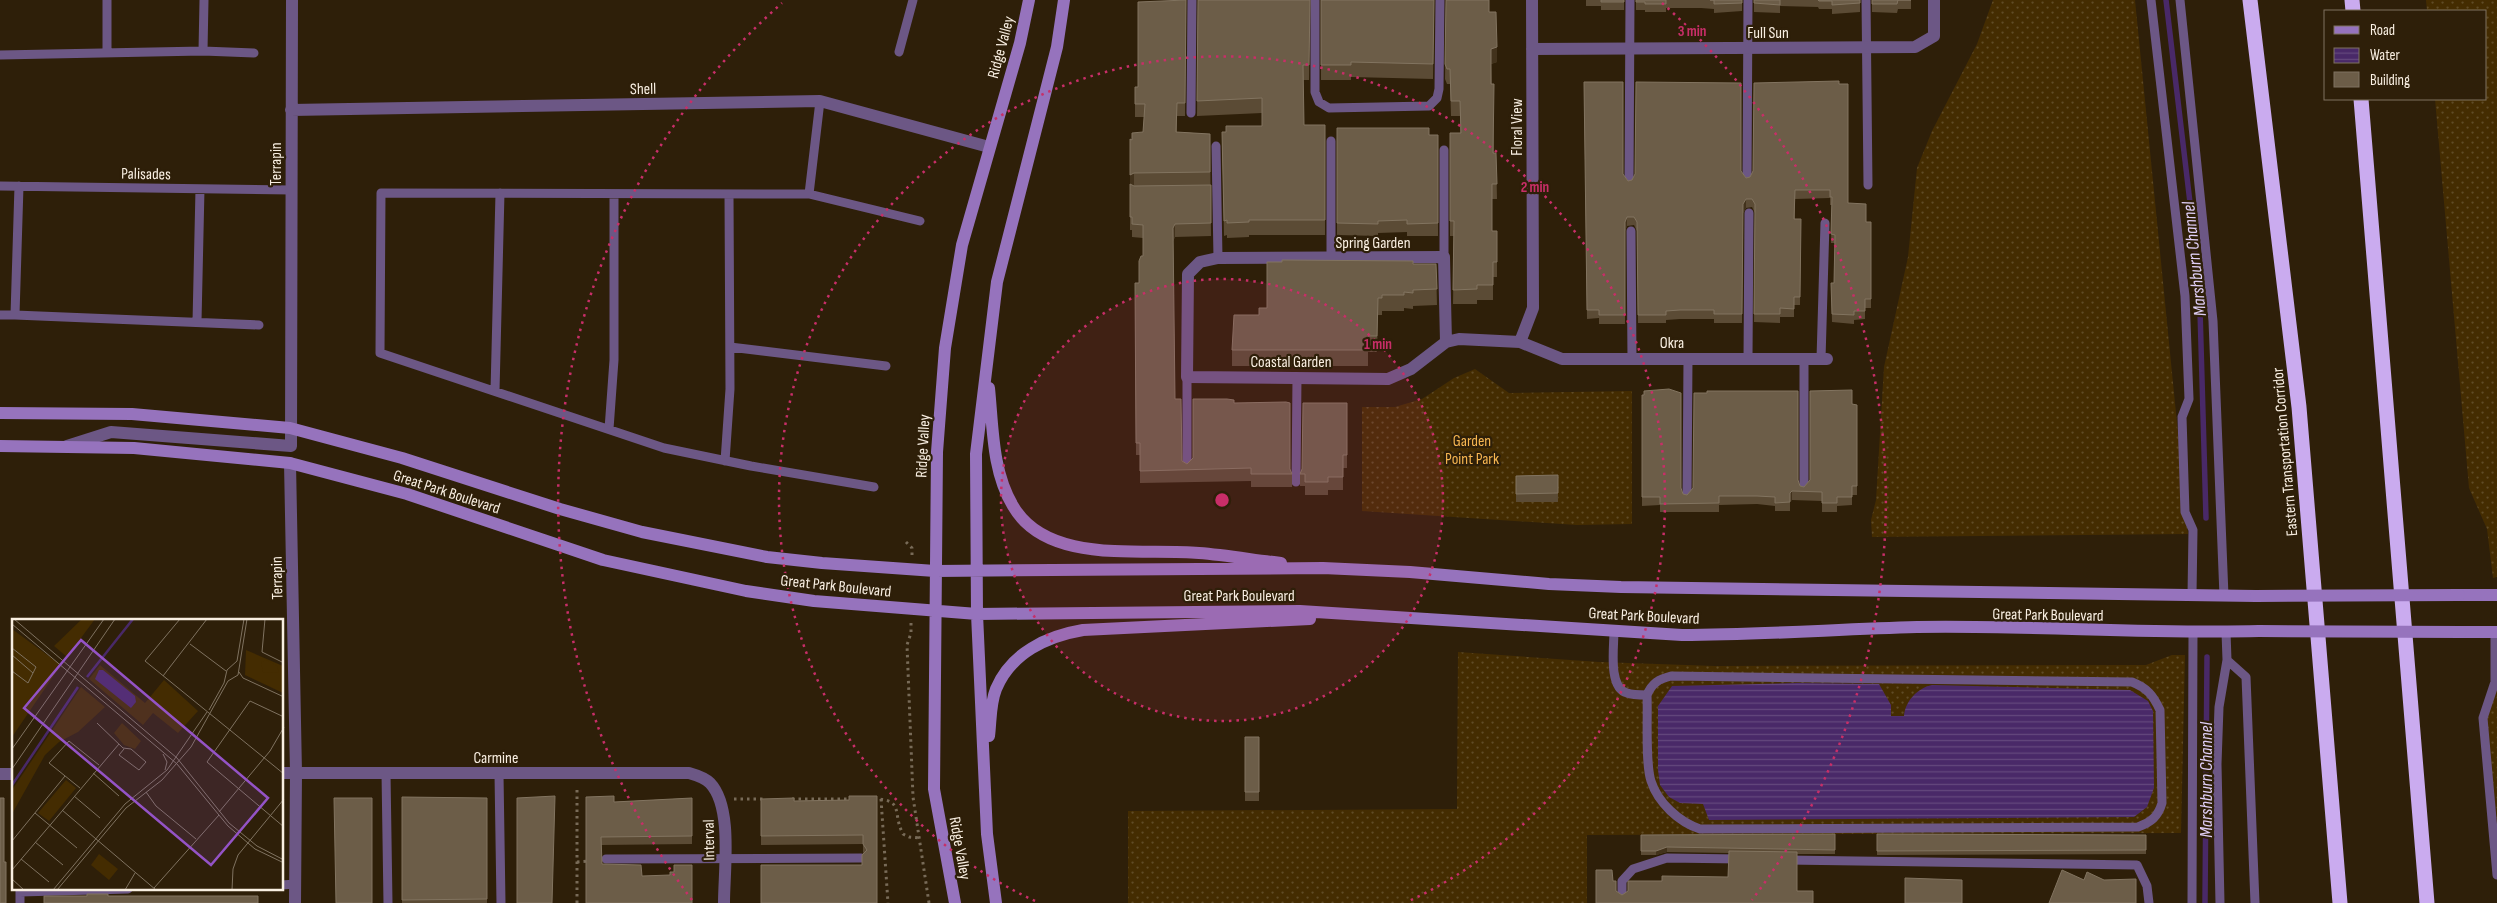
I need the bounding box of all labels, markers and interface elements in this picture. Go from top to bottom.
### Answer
legend [2324,10,2487,100]
street label: Ridge Valley [984,14,1019,81]
text: Road [2370,21,2395,40]
text: 3 min [1678,22,1706,41]
street label: Full Sun [1747,24,1789,43]
text: Water [2370,46,2401,65]
text: Building [2370,71,2410,90]
street label: Shell [630,80,656,99]
street label: Floral View [1508,98,1527,156]
street label: Terrapin [267,142,286,186]
street label: Palisades [121,165,171,184]
text: 2 min [1521,178,1549,197]
water label: Marshburn Channel [2178,200,2211,317]
street label: Spring Garden [1335,234,1411,253]
street label: Okra [1660,334,1684,353]
text: 1 min [1364,335,1392,354]
street label: Coastal Garden [1251,353,1331,372]
street label: Eastern Transportation Corridor [2269,366,2302,537]
street label: Ridge Valley [912,414,935,478]
park label: Garden Point Park [1445,432,1499,469]
street label: Great Park Boulevard [391,466,502,519]
centre of rings [1213,491,1231,509]
street label: Terrapin [268,556,287,600]
street label: Great Park Boulevard [780,571,892,602]
street label: Great Park Boulevard [1183,587,1295,606]
street label: Great Park Boulevard [1588,604,1700,629]
street label: Great Park Boulevard [1992,605,2104,626]
inset map [12,619,284,890]
water label: Marshburn Channel [2196,722,2217,838]
street label: Carmine [474,749,518,768]
street label: Ridge Valley [945,815,974,881]
street label: Interval [700,819,719,861]

